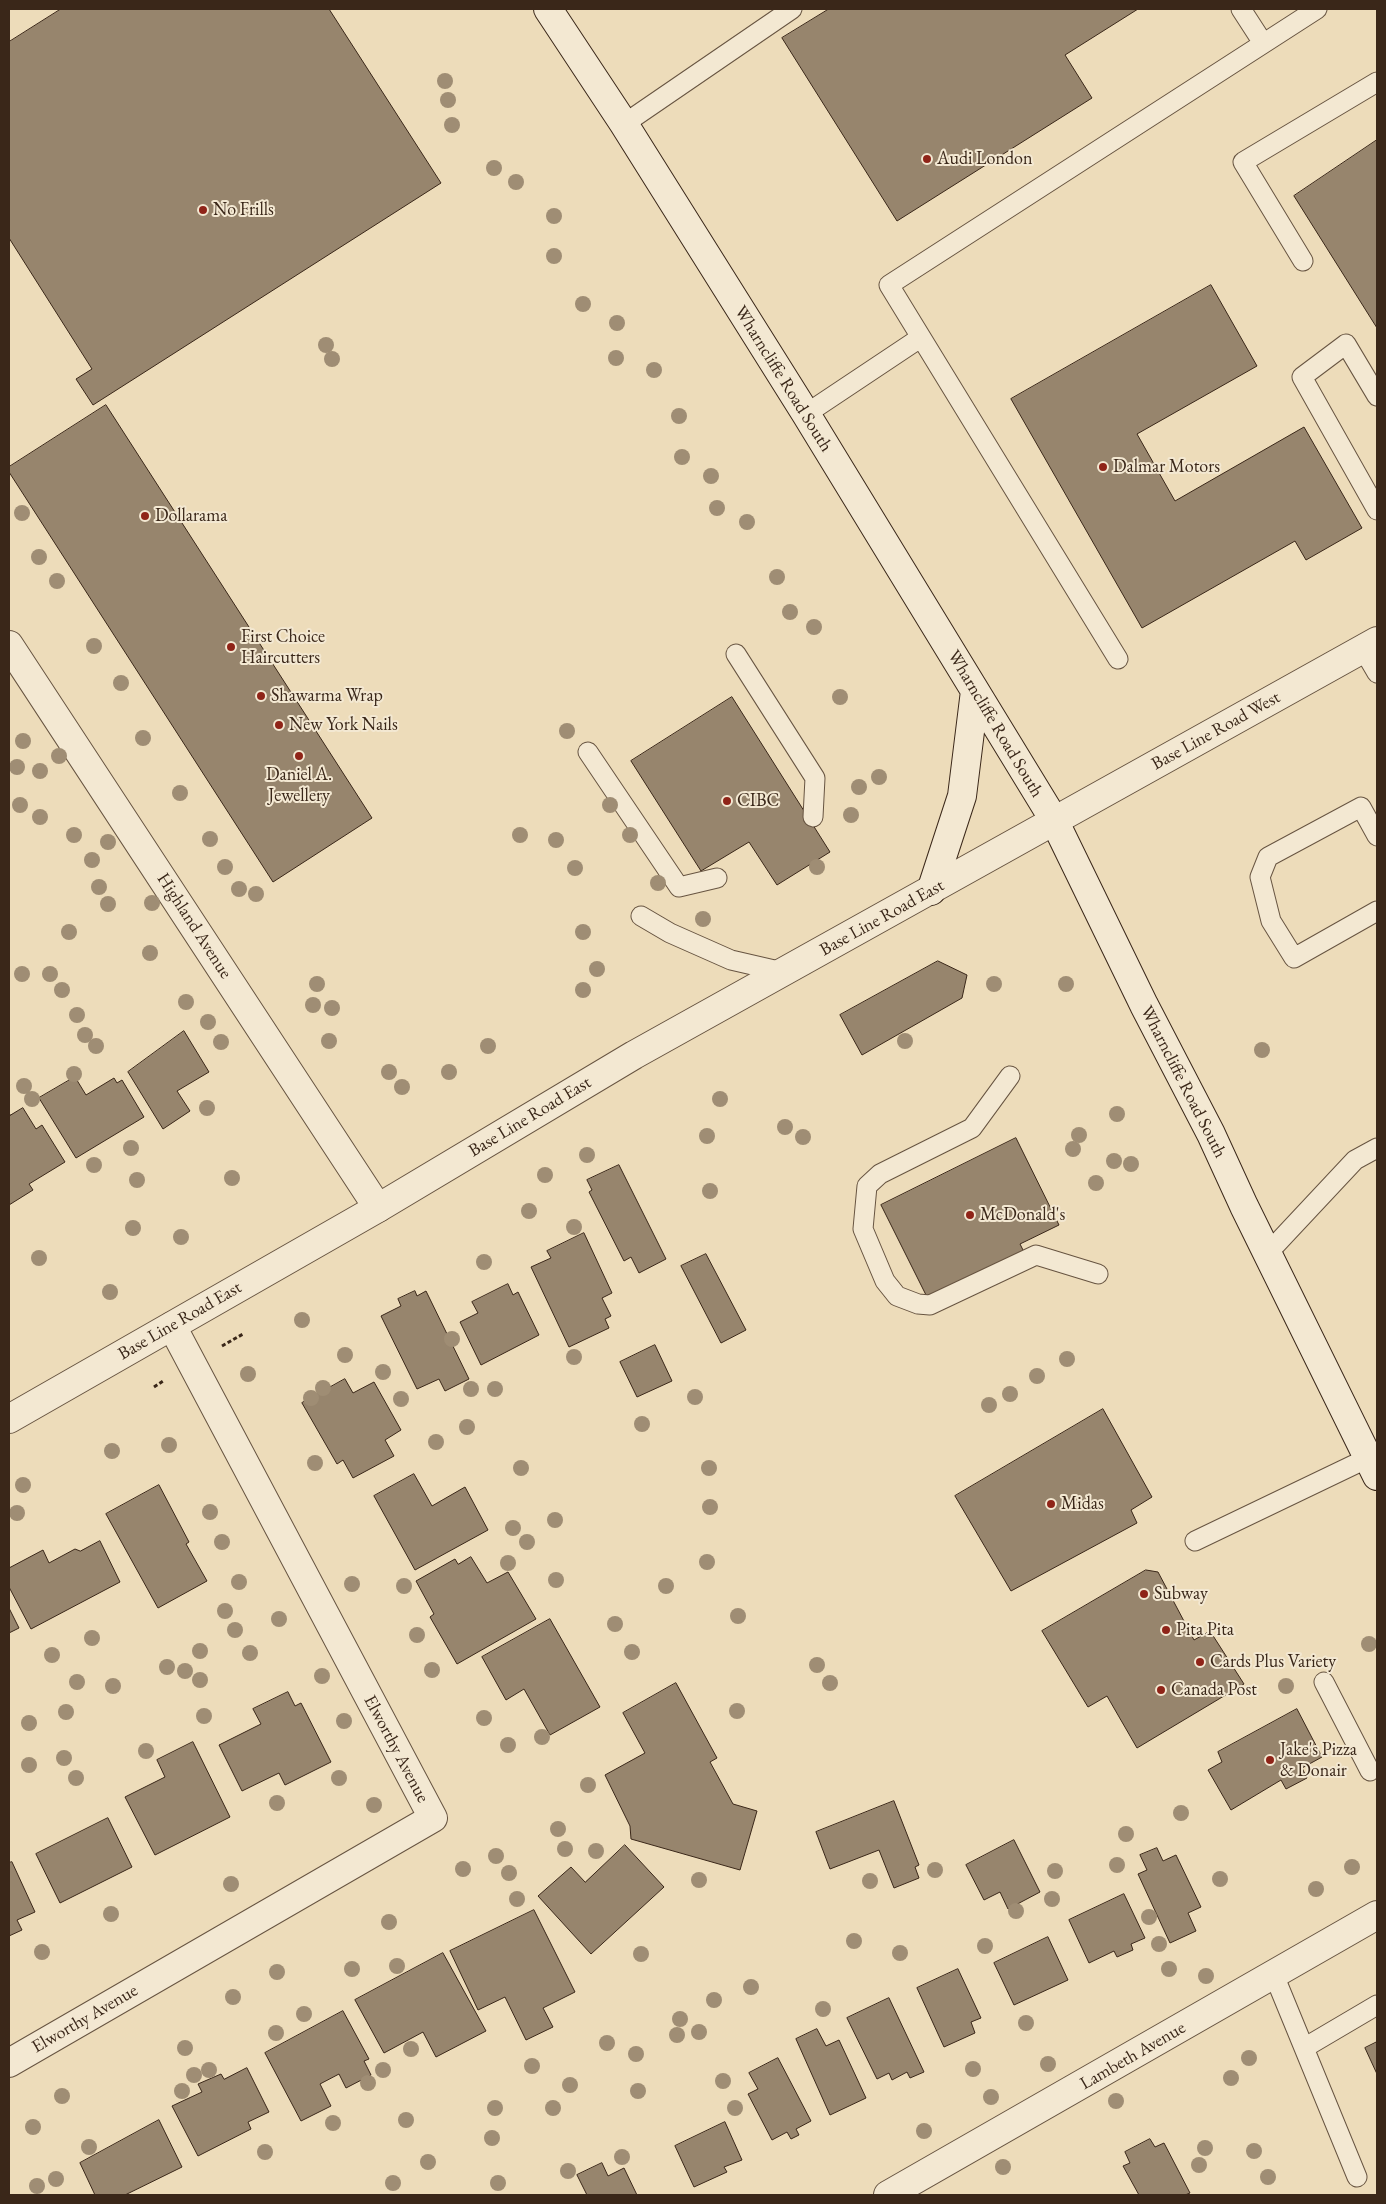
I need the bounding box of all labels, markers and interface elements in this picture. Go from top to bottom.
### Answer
place label: Audi London [937,148,1033,170]
marker: Audi London [921,153,933,165]
place label: No Frills [213,199,274,221]
marker: No Frills [197,204,209,216]
street label: Wharncliffe Road South [729,302,837,456]
place label: Dalmar Motors [1113,456,1220,478]
marker: Dalmar Motors [1097,461,1109,473]
place label: Dollarama [155,505,227,527]
marker: Dollarama [139,510,151,522]
place label: First Choice Haircutters [241,626,325,669]
marker: First Choice Haircutters [225,641,237,653]
street label: Wharncliffe Road South [942,646,1048,802]
place label: Shawarma Wrap [271,685,383,707]
street label: Base Line Road West [1148,687,1284,775]
marker: Shawarma Wrap [255,690,267,702]
place label: New York Nails [289,714,398,736]
marker: New York Nails [273,719,285,731]
marker: Daniel A. Jewellery [293,750,305,762]
place label: Daniel A. Jewellery [266,764,332,806]
place label: CIBC [737,790,779,812]
marker: CIBC [721,795,733,807]
street label: Highland Avenue [152,869,236,983]
street label: Base Line Road East [816,875,948,961]
street label: Wharncliffe Road South [1135,1002,1231,1162]
street label: Base Line Road East [465,1072,595,1162]
place label: McDonald's [980,1204,1065,1226]
marker: McDonald's [964,1209,976,1221]
street label: Base Line Road East [114,1277,246,1365]
place label: Midas [1061,1493,1104,1515]
marker: Midas [1045,1498,1057,1510]
place label: Subway [1154,1583,1208,1605]
marker: Subway [1138,1588,1150,1600]
place label: Pita Pita [1176,1619,1234,1641]
marker: Pita Pita [1160,1624,1172,1636]
place label: Cards Plus Variety [1210,1651,1336,1673]
marker: Cards Plus Variety [1194,1656,1206,1668]
place label: Canada Post [1171,1679,1257,1701]
marker: Canada Post [1155,1684,1167,1696]
street label: Elworthy Avenue [359,1692,433,1806]
place label: Jake's Pizza & Donair [1280,1739,1357,1782]
marker: Jake's Pizza & Donair [1264,1754,1276,1766]
street label: Elworthy Avenue [28,1980,142,2058]
street label: Lambeth Avenue [1076,2017,1190,2095]

